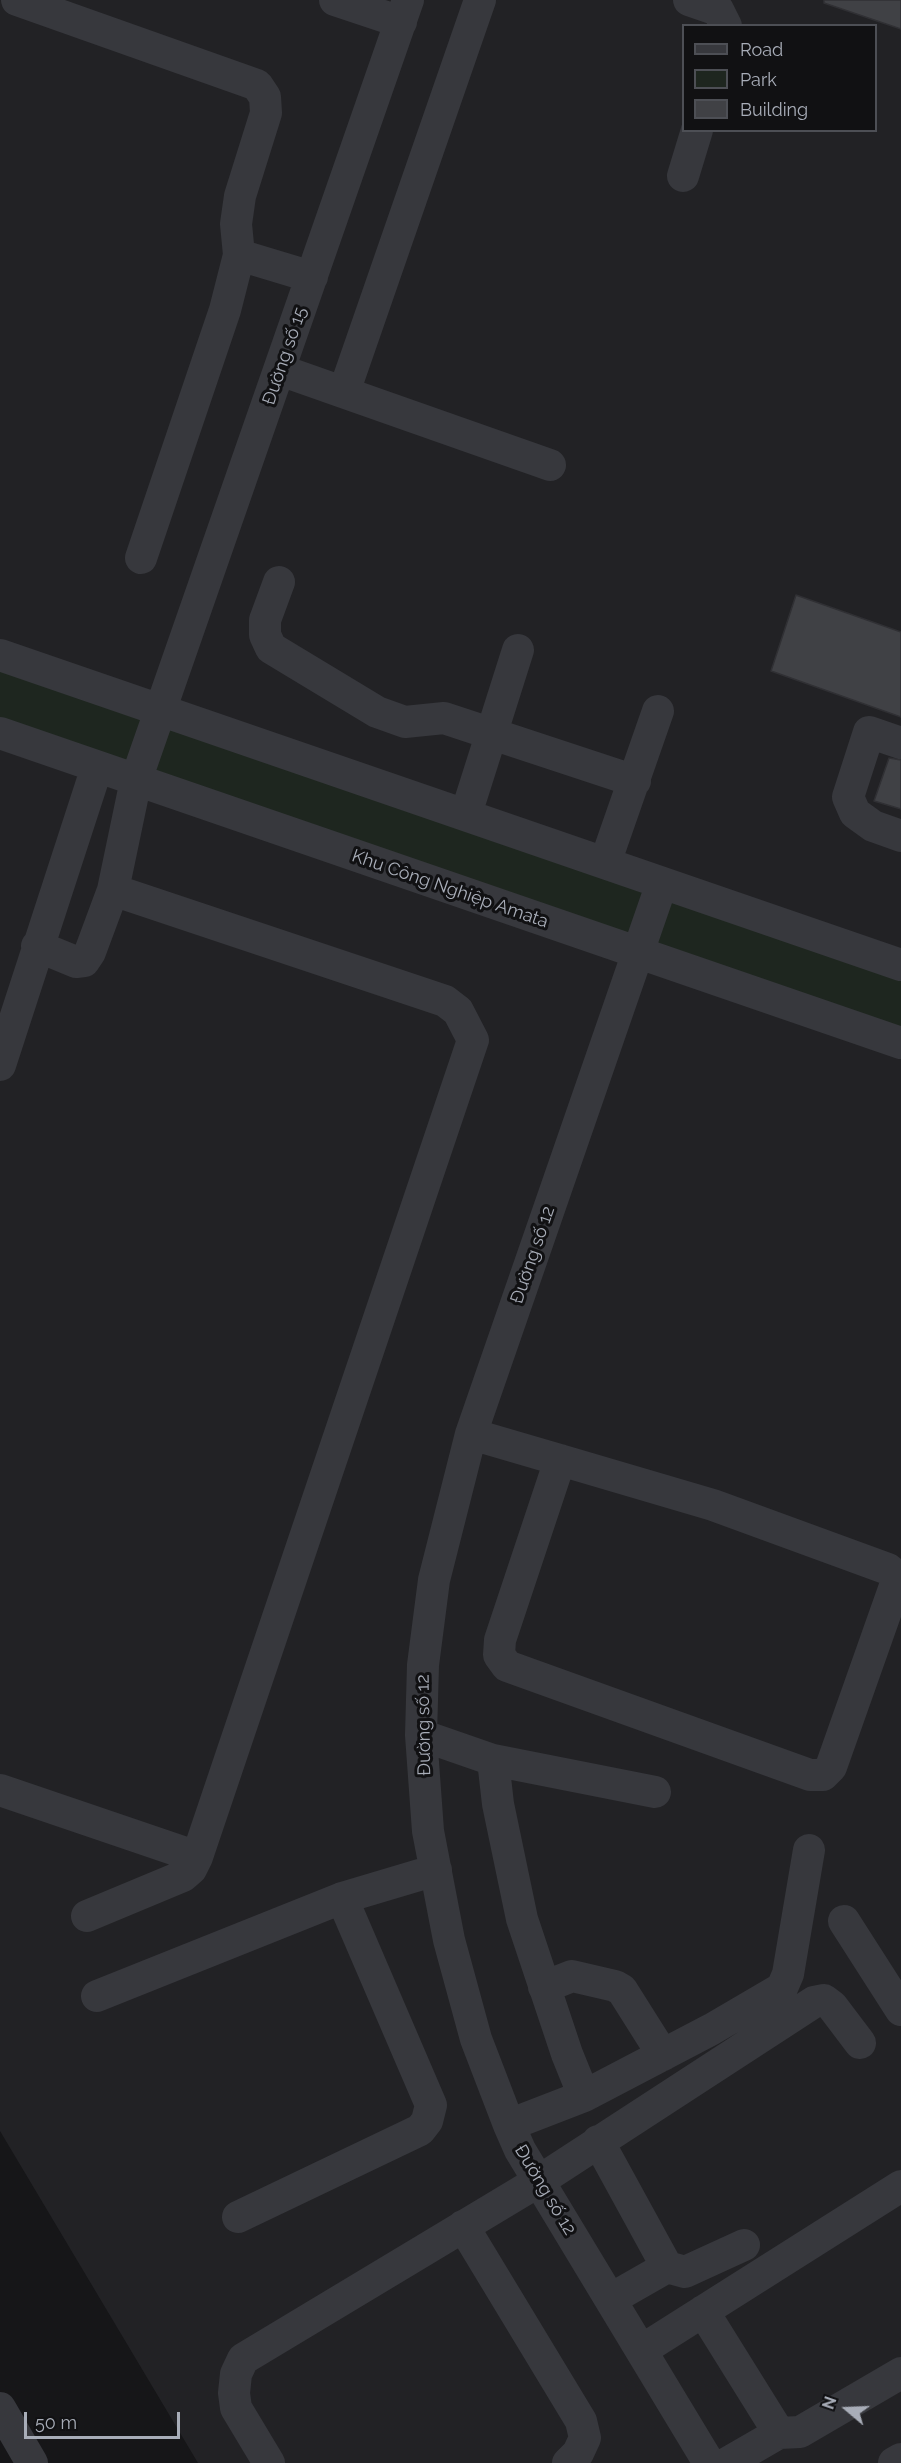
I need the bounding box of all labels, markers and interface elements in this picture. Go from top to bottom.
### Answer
legend [682,24,877,132]
text: Road [740,39,783,60]
text: Park [740,69,777,90]
text: Building [740,99,808,120]
street label: Đường số 15 [258,304,312,408]
street label: Khu Công Nghiệp Amata [349,845,551,933]
street label: Đường số 12 [506,1203,560,1307]
street label: Đường số 12 [412,1674,436,1776]
street label: Đường số 12 [510,2141,580,2239]
north arrow [817,2379,877,2439]
text: N [819,2394,840,2412]
scale bar [27,2400,183,2438]
text: 50 m [35,2412,77,2433]

